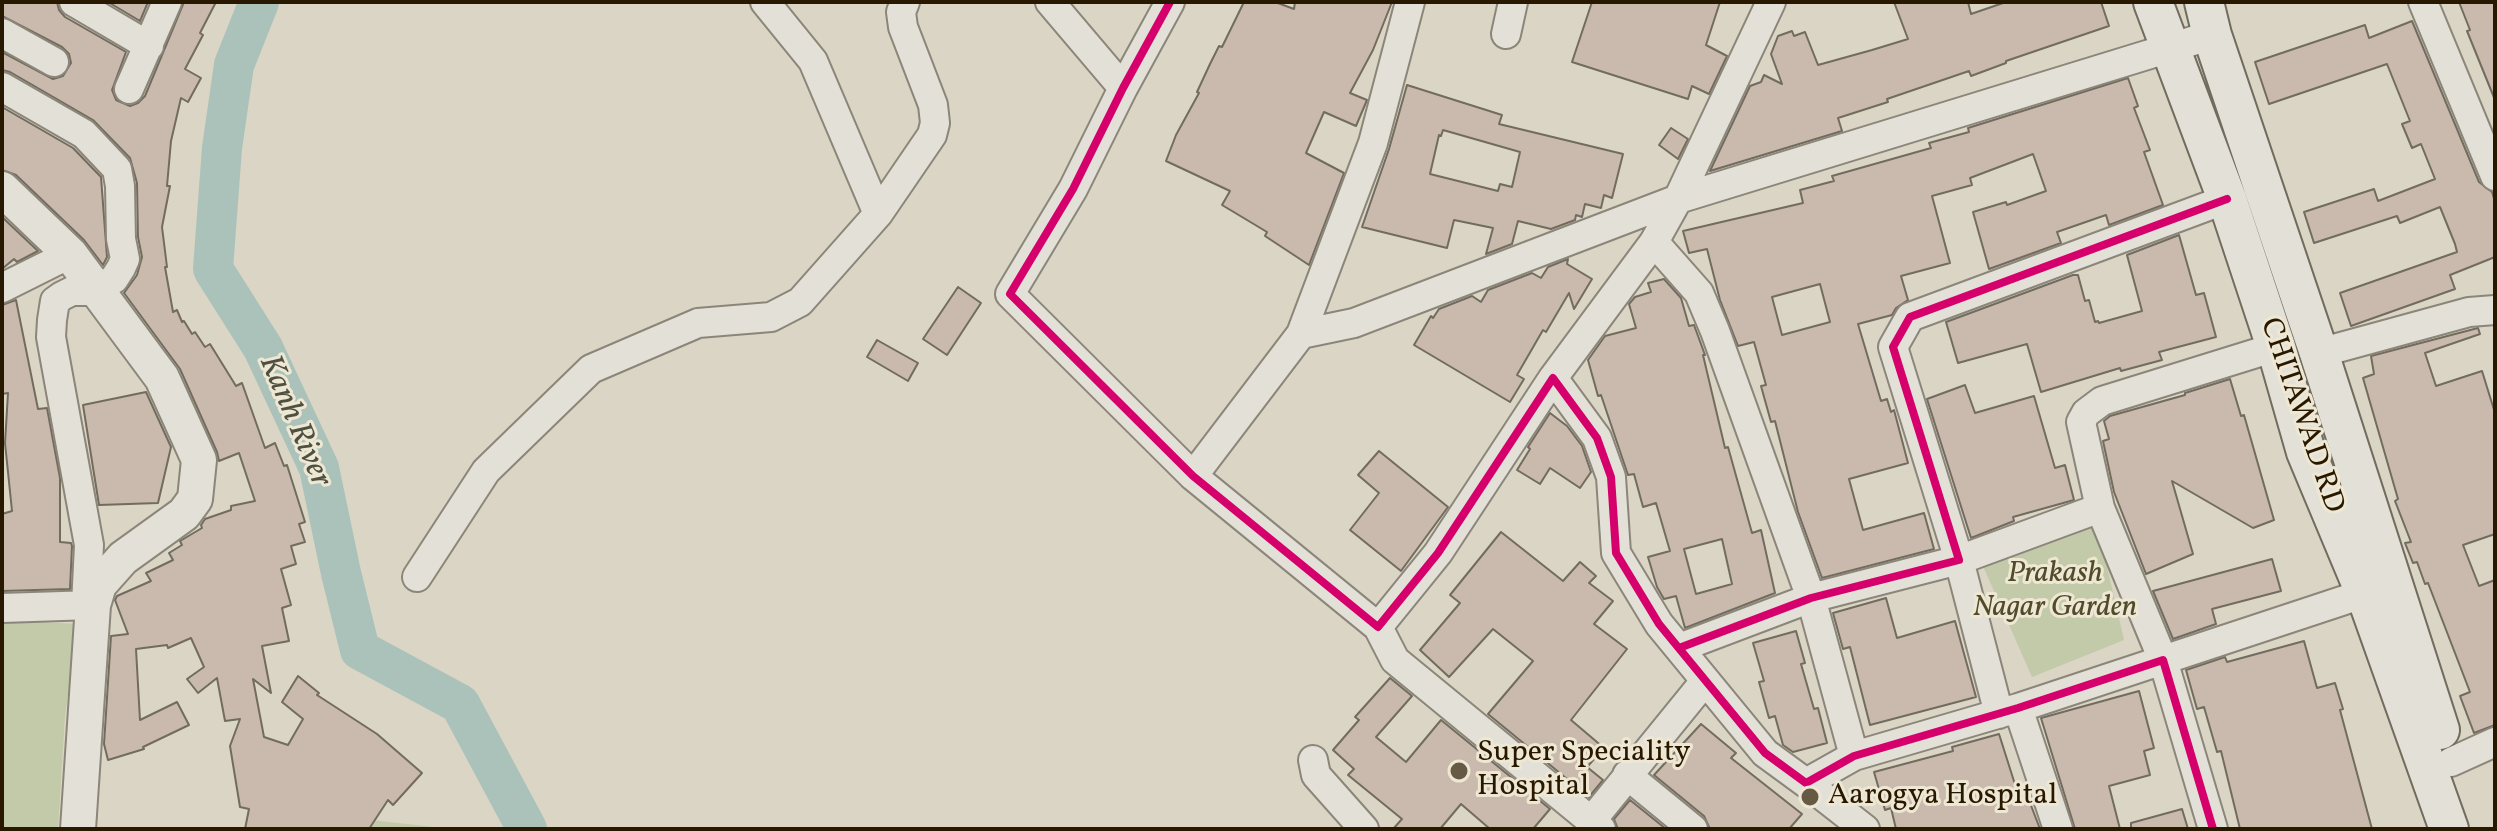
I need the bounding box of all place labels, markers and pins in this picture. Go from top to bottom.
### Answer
place label: Super Speciality Hospital [1477,736,1691,806]
marker: Super Speciality Hospital [1448,760,1470,782]
place label: Aarogya Hospital [1828,779,2057,815]
marker: Aarogya Hospital [1799,786,1821,808]

